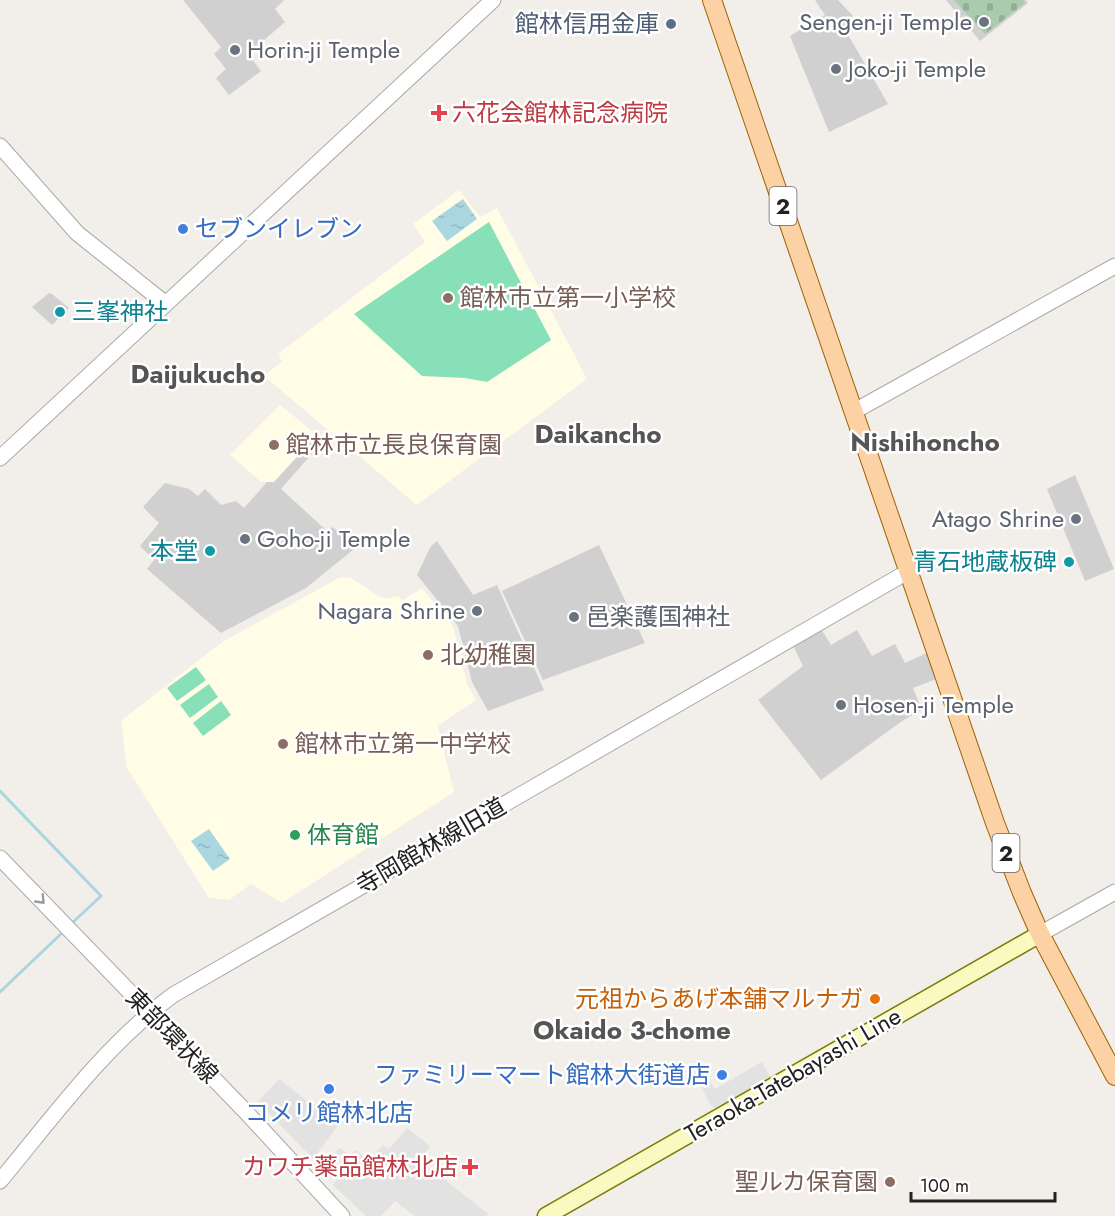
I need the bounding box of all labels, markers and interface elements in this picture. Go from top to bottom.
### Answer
place label: Sengen-ji Temple [799,4,972,39]
place label: 館林信用金庫 [515,6,659,41]
marker: Sengen-ji Temple [977,15,991,29]
marker: 館林信用金庫 [664,17,678,31]
place label: Horin-ji Temple [247,32,400,67]
marker: Horin-ji Temple [228,43,242,57]
place label: Joko-ji Temple [845,51,986,86]
marker: Joko-ji Temple [829,62,843,76]
place label: 六花会館林記念病院 [452,95,668,130]
marker: 六花会館林記念病院 [430,104,448,122]
road number: 2 [770,187,796,225]
place label: セブンイレブン [195,211,363,246]
marker: セブンイレブン [176,222,190,236]
place label: 館林市立第一小学校 [460,280,676,315]
marker: 館林市立第一小学校 [441,291,455,305]
place label: 三峯神社 [72,294,168,329]
marker: 三峯神社 [53,305,67,319]
district label: Daijukucho [131,355,265,393]
district label: Daikancho [534,415,662,453]
district label: Nishihoncho [850,423,1000,461]
place label: 館林市立長良保育園 [286,427,502,462]
marker: 館林市立長良保育園 [267,438,281,452]
place label: Atago Shrine [932,501,1064,536]
marker: Atago Shrine [1069,512,1083,526]
place label: Goho-ji Temple [257,521,410,556]
marker: Goho-ji Temple [238,532,252,546]
place label: 本堂 [150,533,198,568]
marker: 本堂 [203,544,217,558]
place label: 青石地蔵板碑 [913,544,1057,579]
marker: 青石地蔵板碑 [1062,555,1076,569]
place label: Nagara Shrine [317,593,465,628]
place label: 邑楽護国神社 [586,599,730,634]
marker: Nagara Shrine [470,604,484,618]
marker: 邑楽護国神社 [567,610,581,624]
place label: 北幼稚園 [440,637,536,672]
marker: 北幼稚園 [421,648,435,662]
place label: Hosen-ji Temple [853,687,1014,722]
marker: Hosen-ji Temple [834,698,848,712]
place label: 館林市立第一中学校 [295,726,511,761]
marker: 館林市立第一中学校 [276,737,290,751]
street label: 寺岡館林線旧道 [349,788,512,903]
place label: 体育館 [307,817,379,852]
marker: 体育館 [288,828,302,842]
road number: 2 [992,834,1020,872]
one-way arrow [33,893,44,904]
street label: 東部環状線 [118,980,227,1091]
place label: 元祖からあげ本舗マルナガ [575,981,863,1016]
marker: 元祖からあげ本舗マルナガ [868,992,882,1006]
street label: Teraoka-Tatebayashi Line [678,998,907,1151]
district label: Okaido 3-chome [533,1011,731,1049]
place label: ファミリーマート館林大街道店 [374,1057,710,1092]
marker: ファミリーマート館林大街道店 [715,1068,729,1082]
marker: コメリ館林北店 [322,1082,336,1096]
place label: コメリ館林北店 [245,1095,413,1130]
place label: カワチ薬品館林北店 [242,1149,458,1184]
marker: カワチ薬品館林北店 [463,1160,477,1174]
place label: 聖ルカ保育園 [735,1164,878,1199]
scale bar [911,1165,1055,1203]
text: 100 m [920,1173,969,1199]
marker: 聖ルカ保育園 [883,1175,897,1189]

